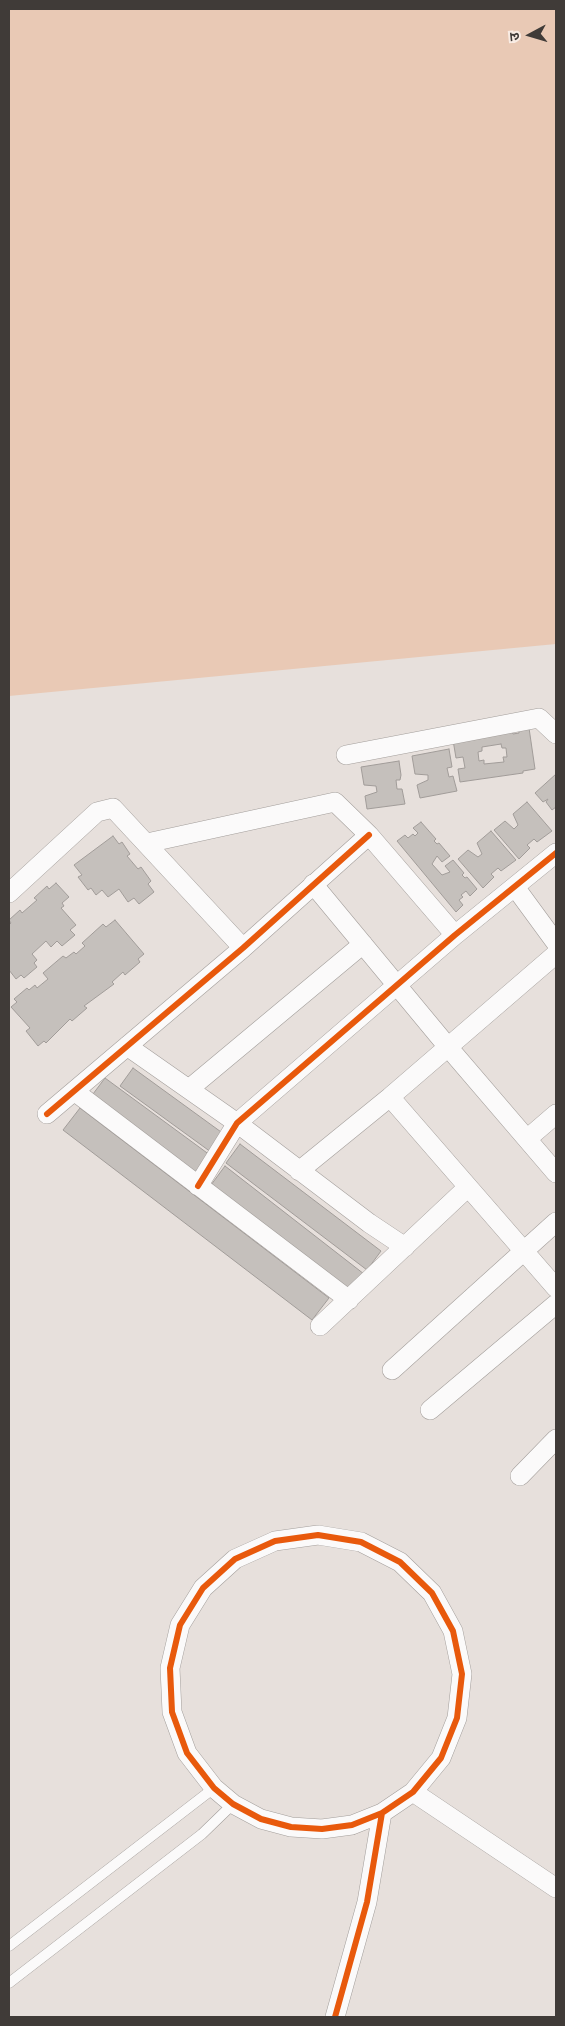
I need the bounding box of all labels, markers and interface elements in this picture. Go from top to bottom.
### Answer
north arrow [505,10,555,60]
text: उ [507,32,522,41]

